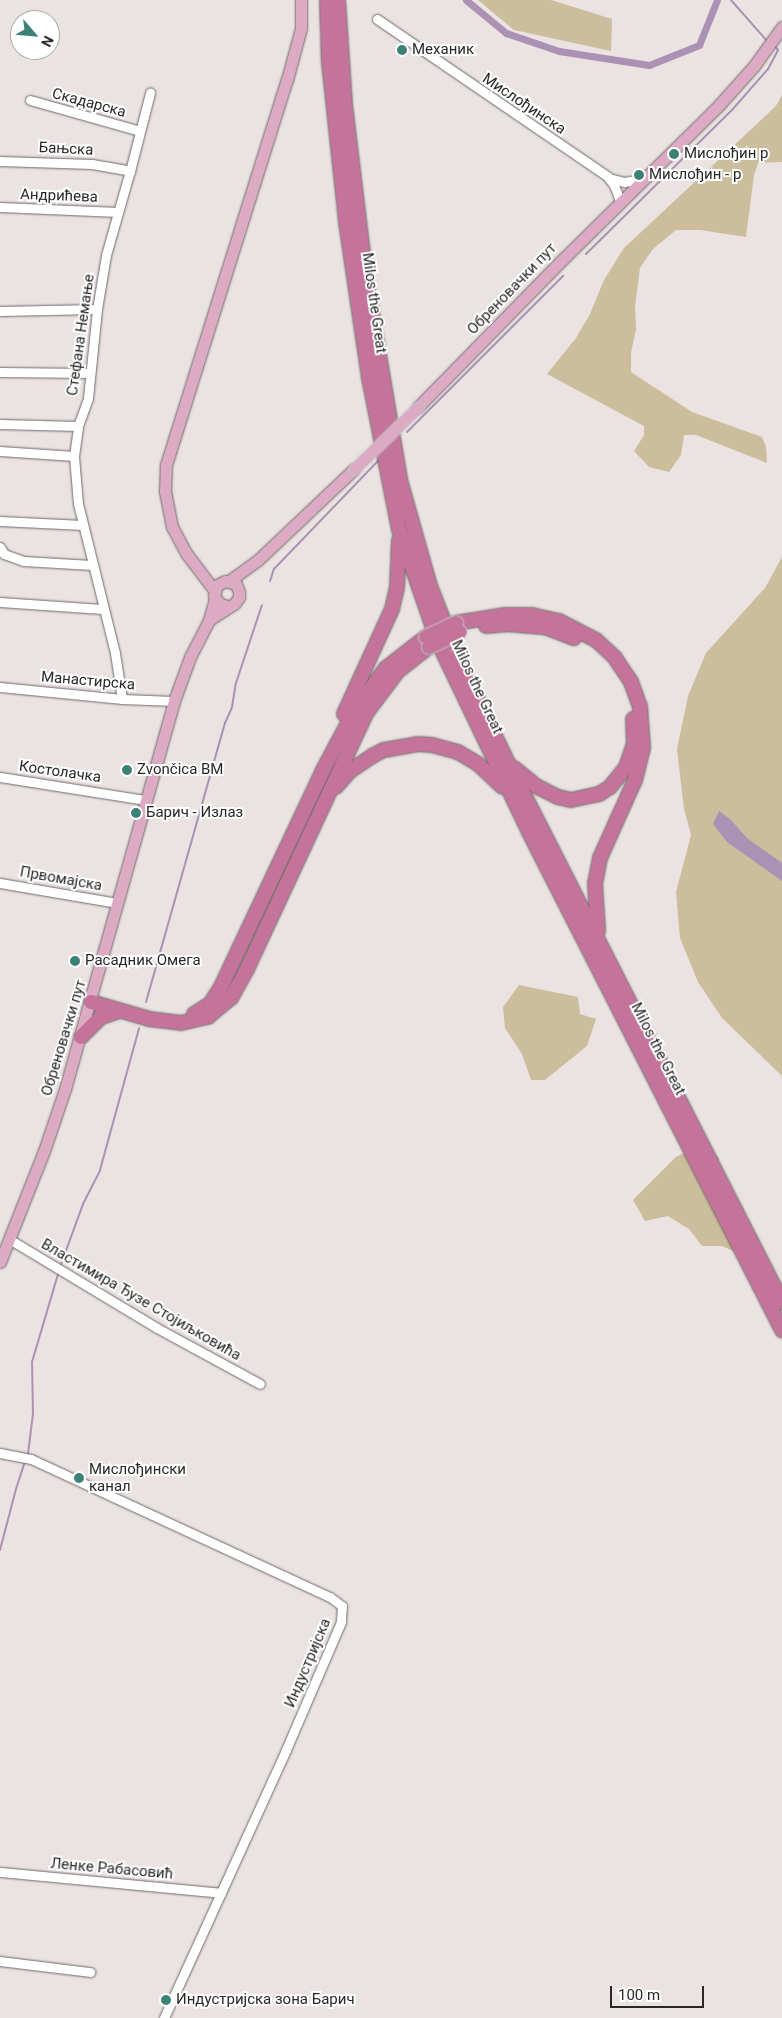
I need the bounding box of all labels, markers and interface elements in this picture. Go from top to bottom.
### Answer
north arrow [10,10,60,60]
text: N [38,33,57,49]
place label: Механик [412,41,474,59]
marker: Механик [396,44,408,56]
street label: Мислођинска [479,70,569,138]
street label: Скадарска [50,84,128,122]
street label: Бањска [38,139,94,159]
place label: Мислођин р [684,145,769,163]
marker: Мислођин р [668,148,680,160]
place label: Мислођин - р [649,166,741,184]
marker: Мислођин - р [633,169,645,181]
street label: Андрићева [20,186,98,206]
street label: Обреновачки пут [464,239,560,339]
street label: Milos the Great [358,252,390,354]
street label: Стефана Немање [64,273,98,397]
street label: Milos the Great [447,637,507,737]
street label: Манастирска [40,668,136,694]
street label: Костолачка [18,757,102,787]
place label: Zvončica BM [137,761,223,779]
marker: Zvončica BM [121,764,133,776]
place label: Барич - Излаз [146,804,243,822]
marker: Барич - Излаз [130,807,142,819]
street label: Првомајска [18,863,104,895]
place label: Расадник Омега [85,952,201,970]
marker: Расадник Омега [69,955,81,967]
street label: Обреновачки пут [38,978,90,1098]
street label: Milos the Great [627,1000,689,1098]
street label: Властимира Ђузе Стојиљковића [38,1235,244,1365]
place label: Мислођински канал [89,1460,186,1495]
marker: Мислођински канал [73,1472,85,1484]
street label: Индустријска [281,1616,335,1710]
street label: Ленке Рабасовић [50,1855,174,1883]
scale bar [612,1976,706,2008]
text: 100 m [618,1986,660,2004]
place label: Индустријска зона Барич [176,1991,355,2009]
marker: Индустријска зона Барич [160,1994,172,2006]

